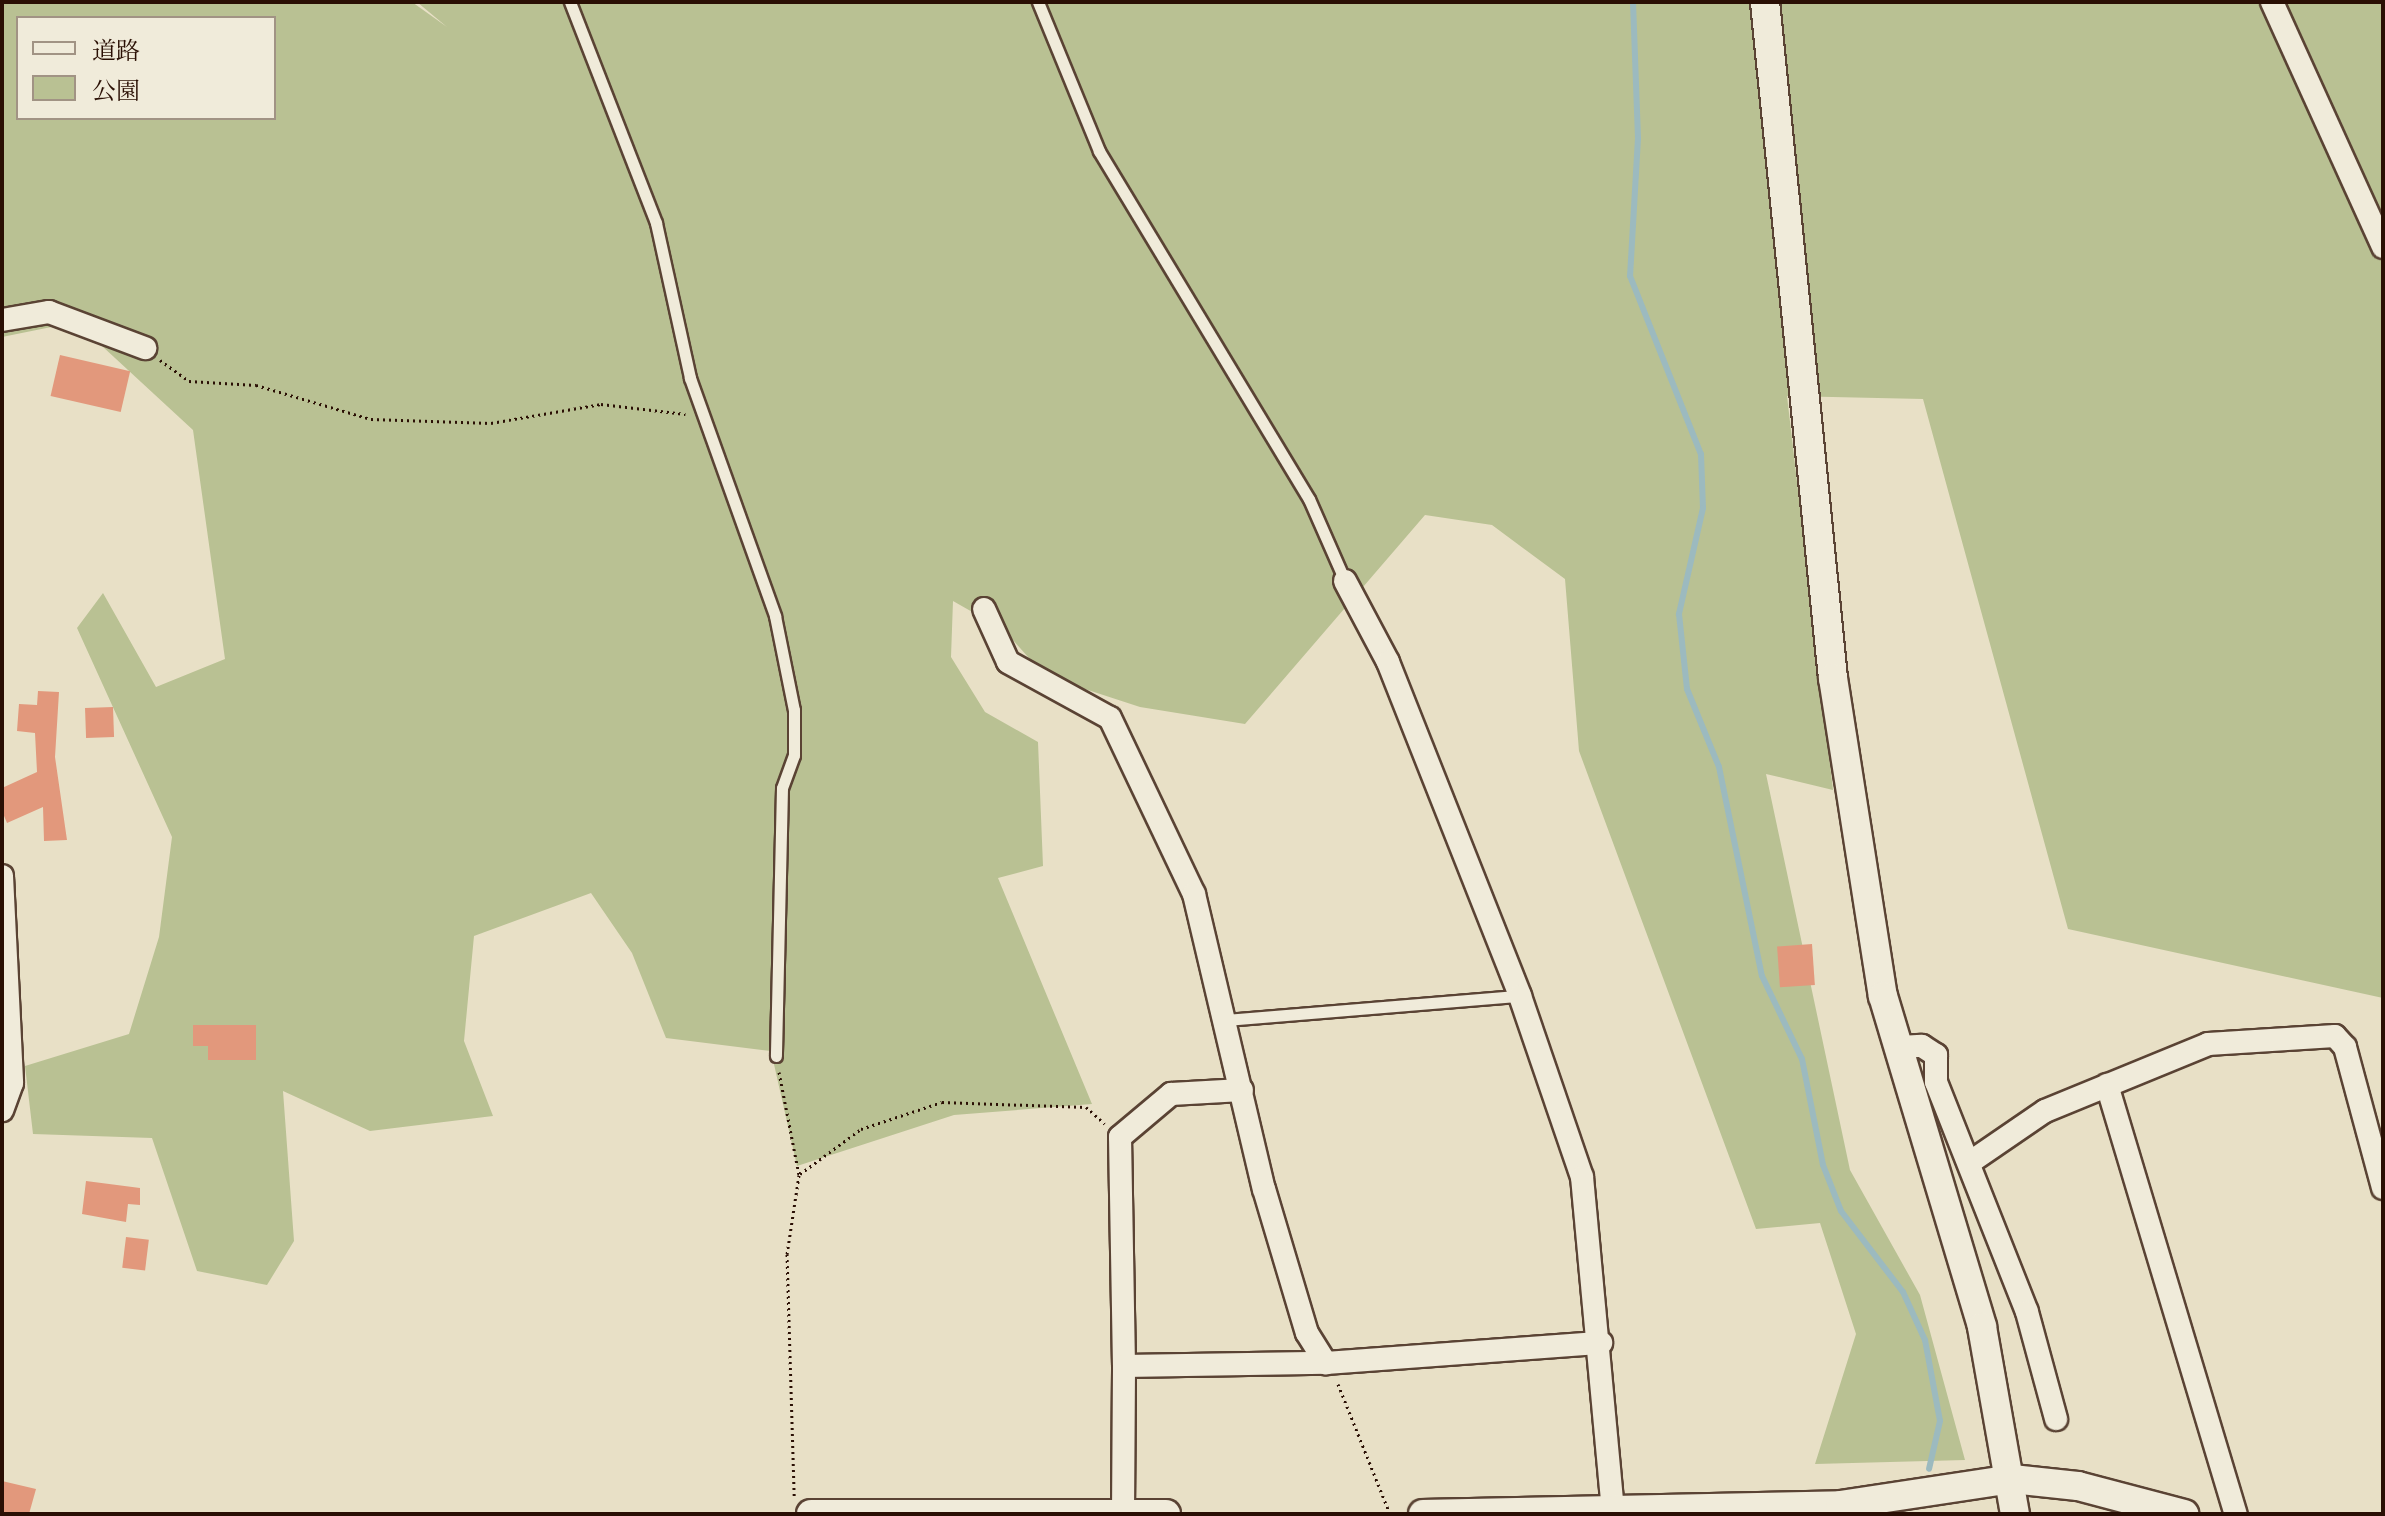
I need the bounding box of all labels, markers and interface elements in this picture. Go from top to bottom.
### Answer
legend [16,16,276,120]
text: 道路 [92,36,140,66]
text: 公園 [92,76,140,106]

